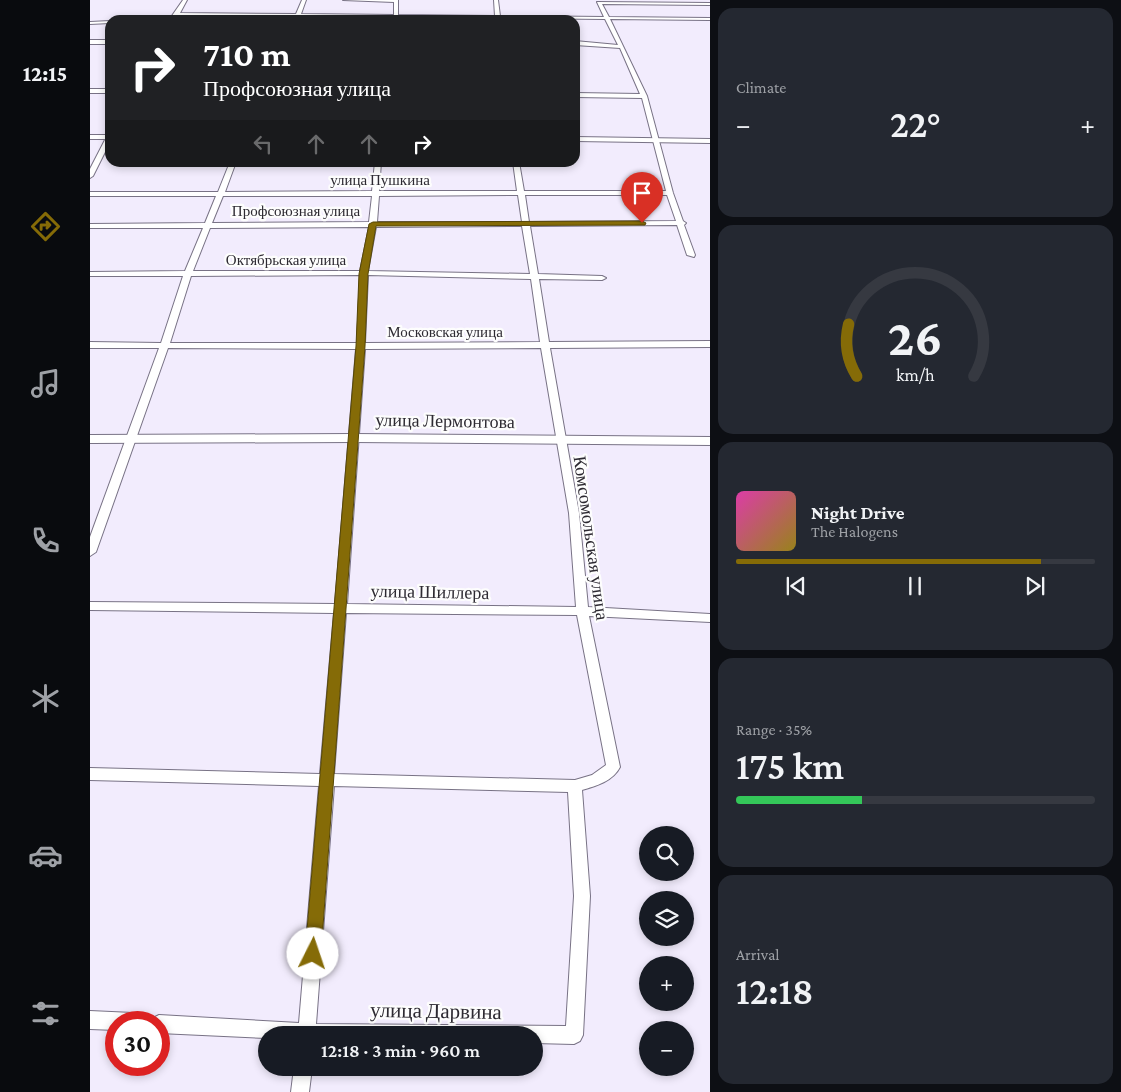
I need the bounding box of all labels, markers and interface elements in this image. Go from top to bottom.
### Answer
icon: right [120,35,185,100]
text: 710 m [203,35,291,74]
text: 12:15 [23,61,67,86]
text: Профсоюзная улица [203,76,391,101]
text: Climate [736,79,786,96]
text: 22° [890,103,941,145]
text: − [736,109,751,140]
text: + [1080,109,1095,140]
icon: left [249,130,277,158]
icon: ahead [302,130,330,158]
icon: ahead [355,130,383,158]
icon: right [408,130,436,158]
street label: улица Пушкина [330,172,430,188]
pin [621,172,663,223]
icon: arrive [628,179,656,207]
street label: Профсоюзная улица [232,203,360,219]
icon: directions [28,209,63,244]
street label: Октябрьская улица [226,252,346,268]
text: 26 [888,308,943,366]
street label: Московская улица [387,324,503,340]
text: km/h [896,365,935,385]
icon: music [28,366,63,401]
street label: улица Лермонтова [375,410,515,432]
street label: Комсомольская улица [570,455,612,621]
text: Night Drive [811,502,904,523]
icon: phone [28,523,63,558]
text: The Halogens [811,523,898,540]
icon: previous [782,572,810,600]
icon: pause [901,572,929,600]
icon: next [1021,572,1049,600]
street label: улица Шиллера [371,581,489,603]
icon: climate [28,681,63,716]
text: Range · 35% [736,721,812,738]
text: 175 km [736,745,844,787]
map controls [639,826,694,1076]
button: search [639,826,694,881]
icon: car [28,838,63,873]
button: layers [639,891,694,946]
position arrow [286,927,338,979]
text: Arrival [736,946,780,963]
button: + [639,956,694,1011]
text: 12:18 [736,970,813,1012]
icon: filters [28,996,63,1031]
street label: улица Дарвина [370,998,503,1024]
speed limit sign: 30 [105,1011,170,1076]
button: − [639,1021,694,1076]
text: 12:18 · 3 min · 960 m [321,1040,480,1061]

